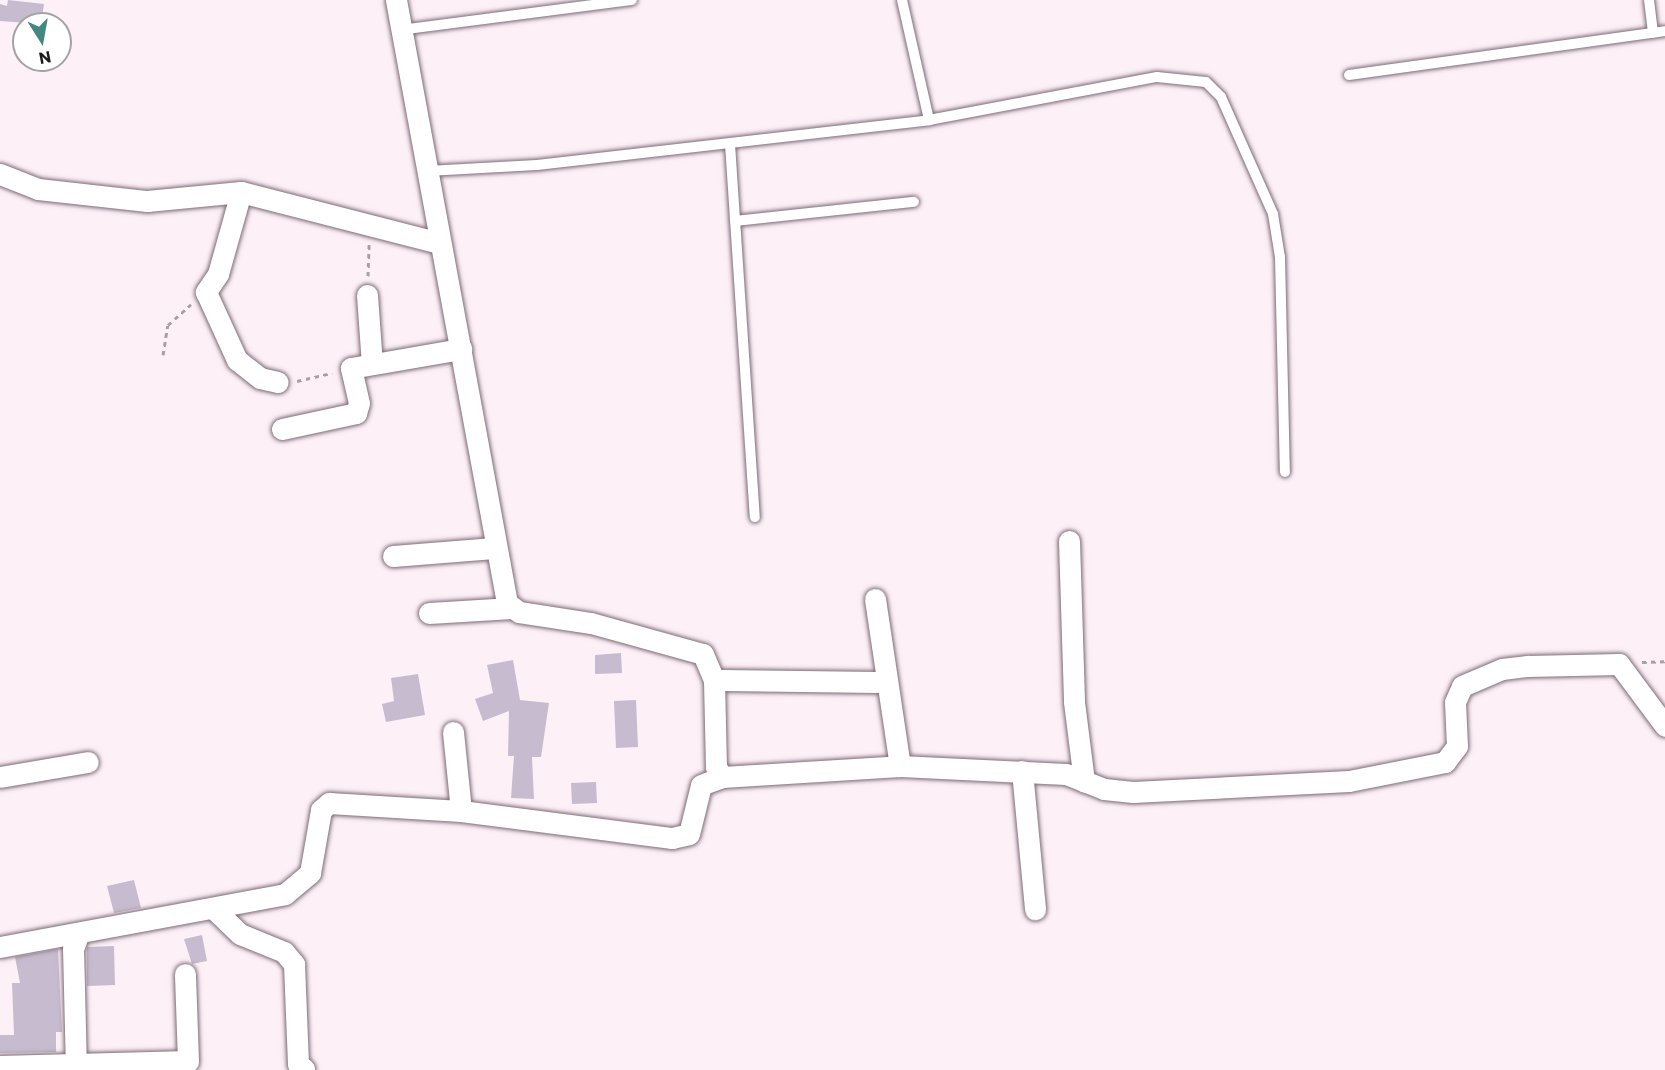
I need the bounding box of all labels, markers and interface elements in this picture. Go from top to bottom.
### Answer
north arrow [12,12,72,72]
text: N [37,48,53,69]

